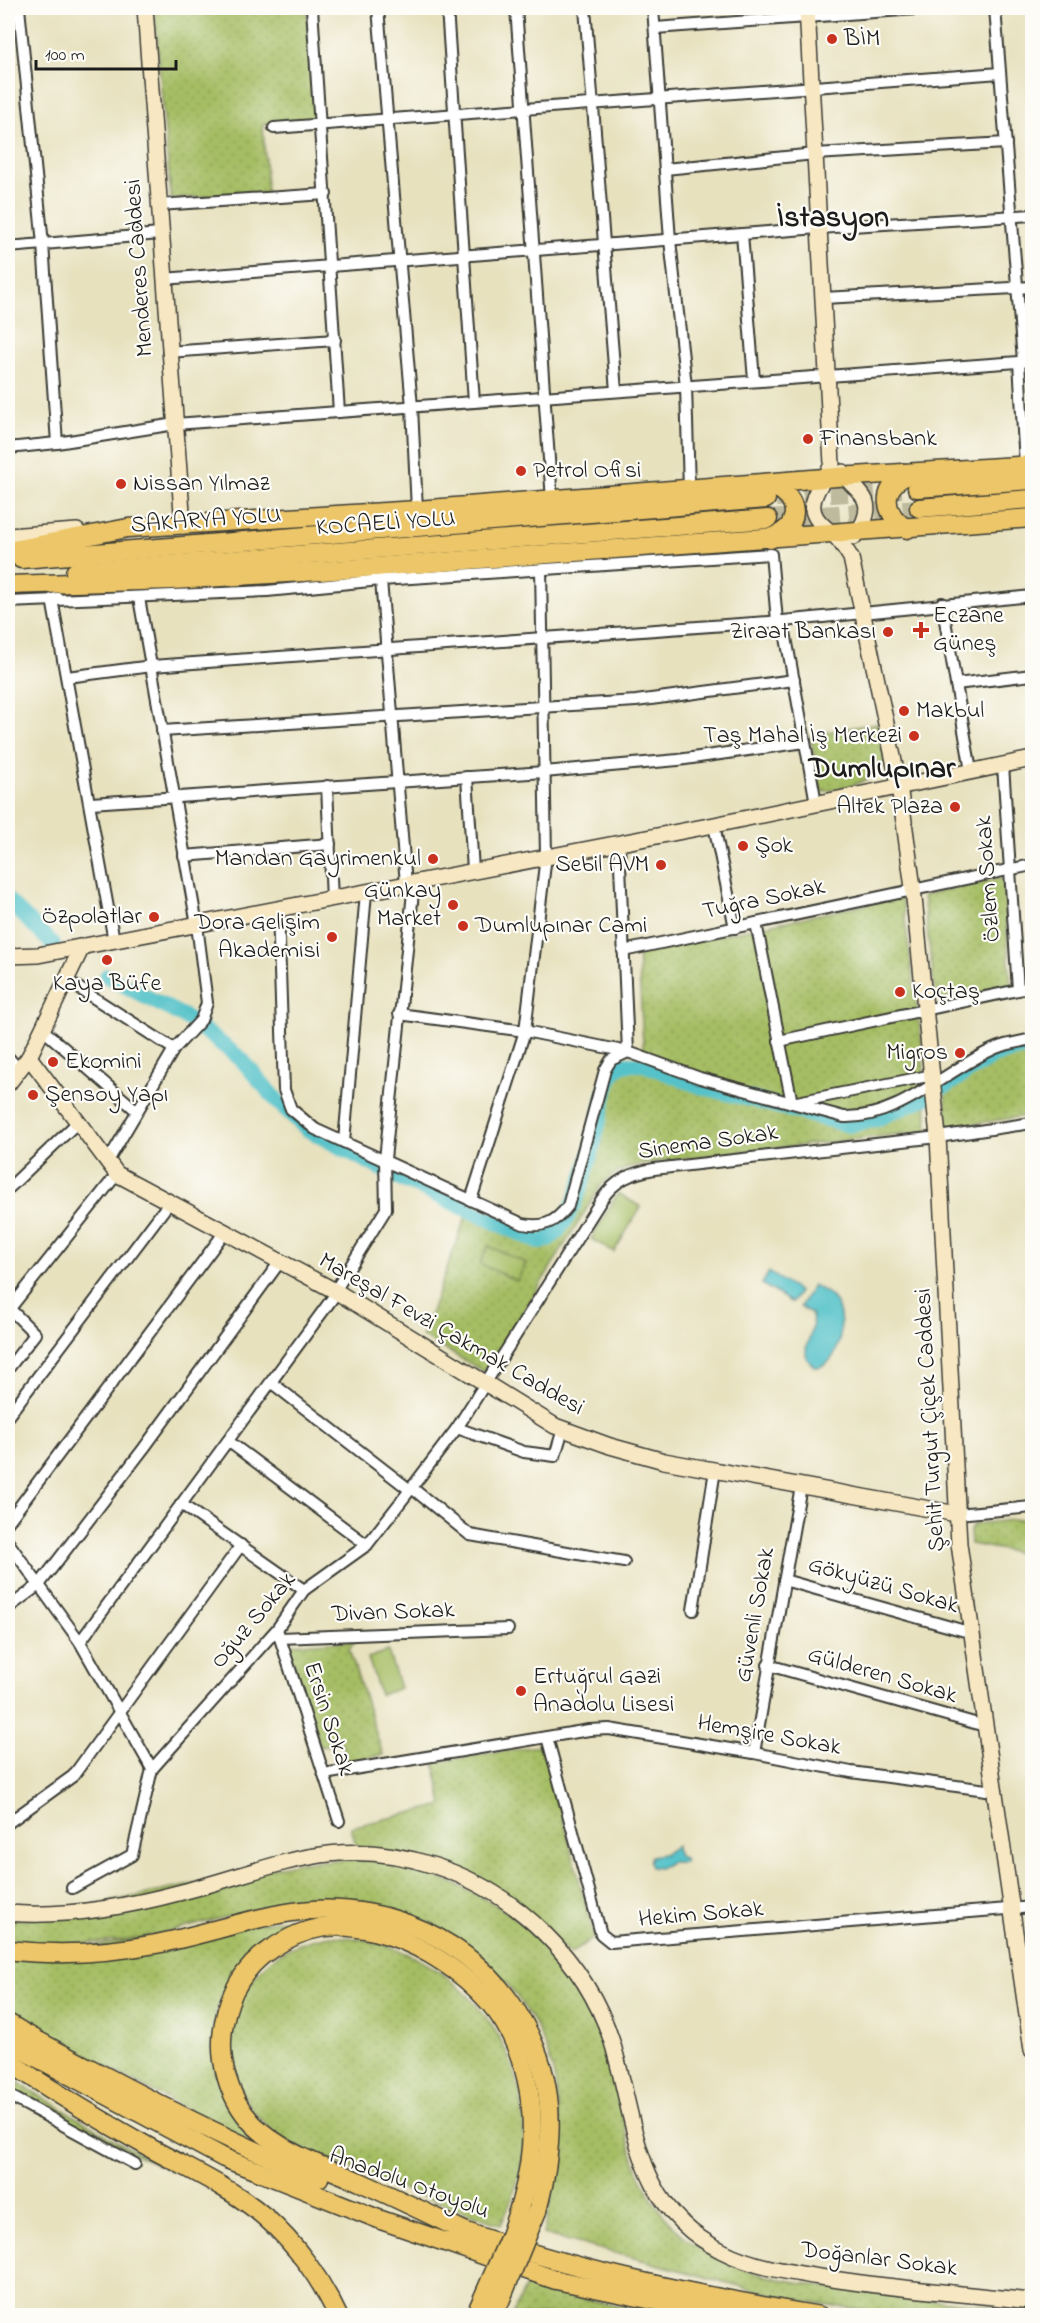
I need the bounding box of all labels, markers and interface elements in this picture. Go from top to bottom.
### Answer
place label: BİM [843,22,880,57]
marker: BİM [825,32,839,46]
scale bar [36,33,176,71]
text: 100 m [45,43,85,69]
street label: Menderes Caddesi [116,178,164,358]
district label: İstasyon [777,197,889,241]
place label: Finansbank [819,422,937,457]
marker: Finansbank [801,432,815,446]
place label: Petrol Ofisi [533,454,641,489]
marker: Petrol Ofisi [514,464,528,478]
place label: Nissan Yılmaz [133,467,271,502]
marker: Nissan Yılmaz [114,477,128,491]
street label: SAKARYA YOLU [130,498,282,544]
street label: KOCAELİ YOLU [315,502,457,546]
place label: Eczane Güneş [933,599,1004,662]
place label: Ziraat Bankası [730,615,876,650]
marker: Eczane Güneş [914,623,928,637]
marker: Ziraat Bankası [881,625,895,639]
place label: Makbul [916,694,984,729]
marker: Makbul [897,704,911,718]
place label: Taş Mahal İş Merkezi [703,719,902,754]
marker: Taş Mahal İş Merkezi [907,729,921,743]
district label: Dumlupınar [807,748,956,792]
place label: Altek Plaza [836,790,943,825]
marker: Altek Plaza [948,800,962,814]
street label: Özlem Sokak [967,814,1011,943]
place label: Şok [755,829,793,864]
marker: Şok [736,839,750,853]
place label: Mandan Gayrimenkul [215,842,421,878]
place label: Sebil AVM [555,848,649,883]
marker: Mandan Gayrimenkul [426,852,440,866]
marker: Sebil AVM [654,858,668,872]
street label: Tuğra Sokak [700,870,829,930]
place label: Günkay Market [364,874,441,937]
marker: Günkay Market [446,898,460,912]
place label: Özpolatlar [42,900,143,935]
place label: Dora Gelişim Akademisi [193,906,320,969]
place label: Dumlupınar Cami [474,909,647,944]
marker: Özpolatlar [147,910,161,924]
marker: Dumlupınar Cami [456,919,470,933]
marker: Dora Gelişim Akademisi [325,930,339,944]
marker: Kaya Büfe [100,953,114,967]
place label: Kaya Büfe [53,967,162,1003]
place label: Koçtaş [912,975,980,1010]
marker: Koçtaş [893,985,907,999]
place label: Migros [886,1036,948,1071]
place label: Ekomini [65,1045,142,1080]
marker: Migros [953,1046,967,1060]
marker: Ekomini [46,1055,60,1069]
place label: Şensoy Yapı [45,1078,168,1114]
marker: Şensoy Yapı [26,1088,40,1102]
street label: Sinema Sokak [636,1116,781,1170]
street label: Mareşal Fevzi Çakmak Caddesi [311,1244,591,1426]
street label: Şehit Turgut Çiçek Caddesi [907,1287,955,1553]
street label: Güvenli Sokak [727,1544,785,1685]
street label: Gökyüzü Sokak [803,1548,963,1625]
street label: Oğuz Sokak [203,1564,305,1677]
street label: Divan Sokak [330,1593,456,1633]
street label: Gülderen Sokak [803,1638,961,1714]
street label: Ersin Sokak [293,1658,363,1781]
place label: Ertuğrul Gazi Anadolu Lisesi [533,1660,674,1723]
marker: Ertuğrul Gazi Anadolu Lisesi [514,1684,528,1698]
street label: Hemşire Sokak [694,1706,844,1766]
street label: Hekim Sokak [637,1892,765,1938]
street label: Anadolu Otoyolu [324,2139,494,2230]
street label: Doğanlar Sokak [798,2233,960,2287]

